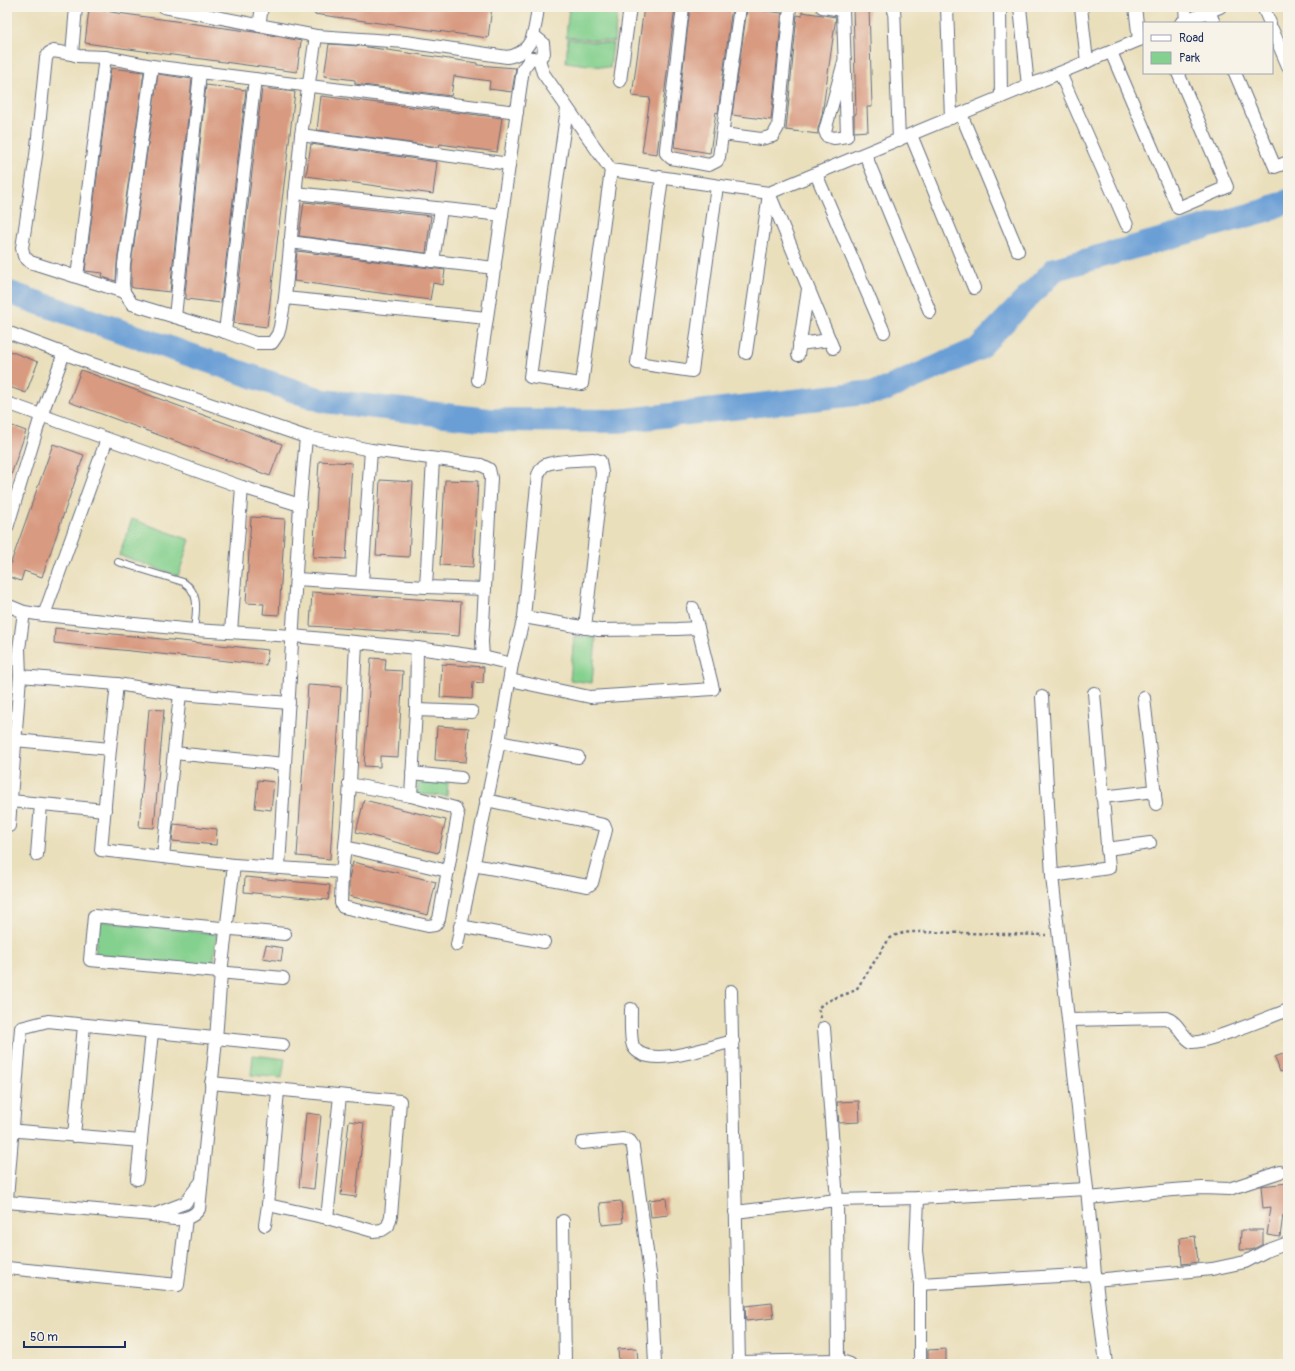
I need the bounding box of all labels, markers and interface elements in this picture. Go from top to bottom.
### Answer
legend [1143,22,1273,74]
text: Road [1179,31,1204,46]
text: Park [1179,51,1200,66]
scale bar [24,1323,125,1349]
text: 50 m [30,1330,58,1345]

